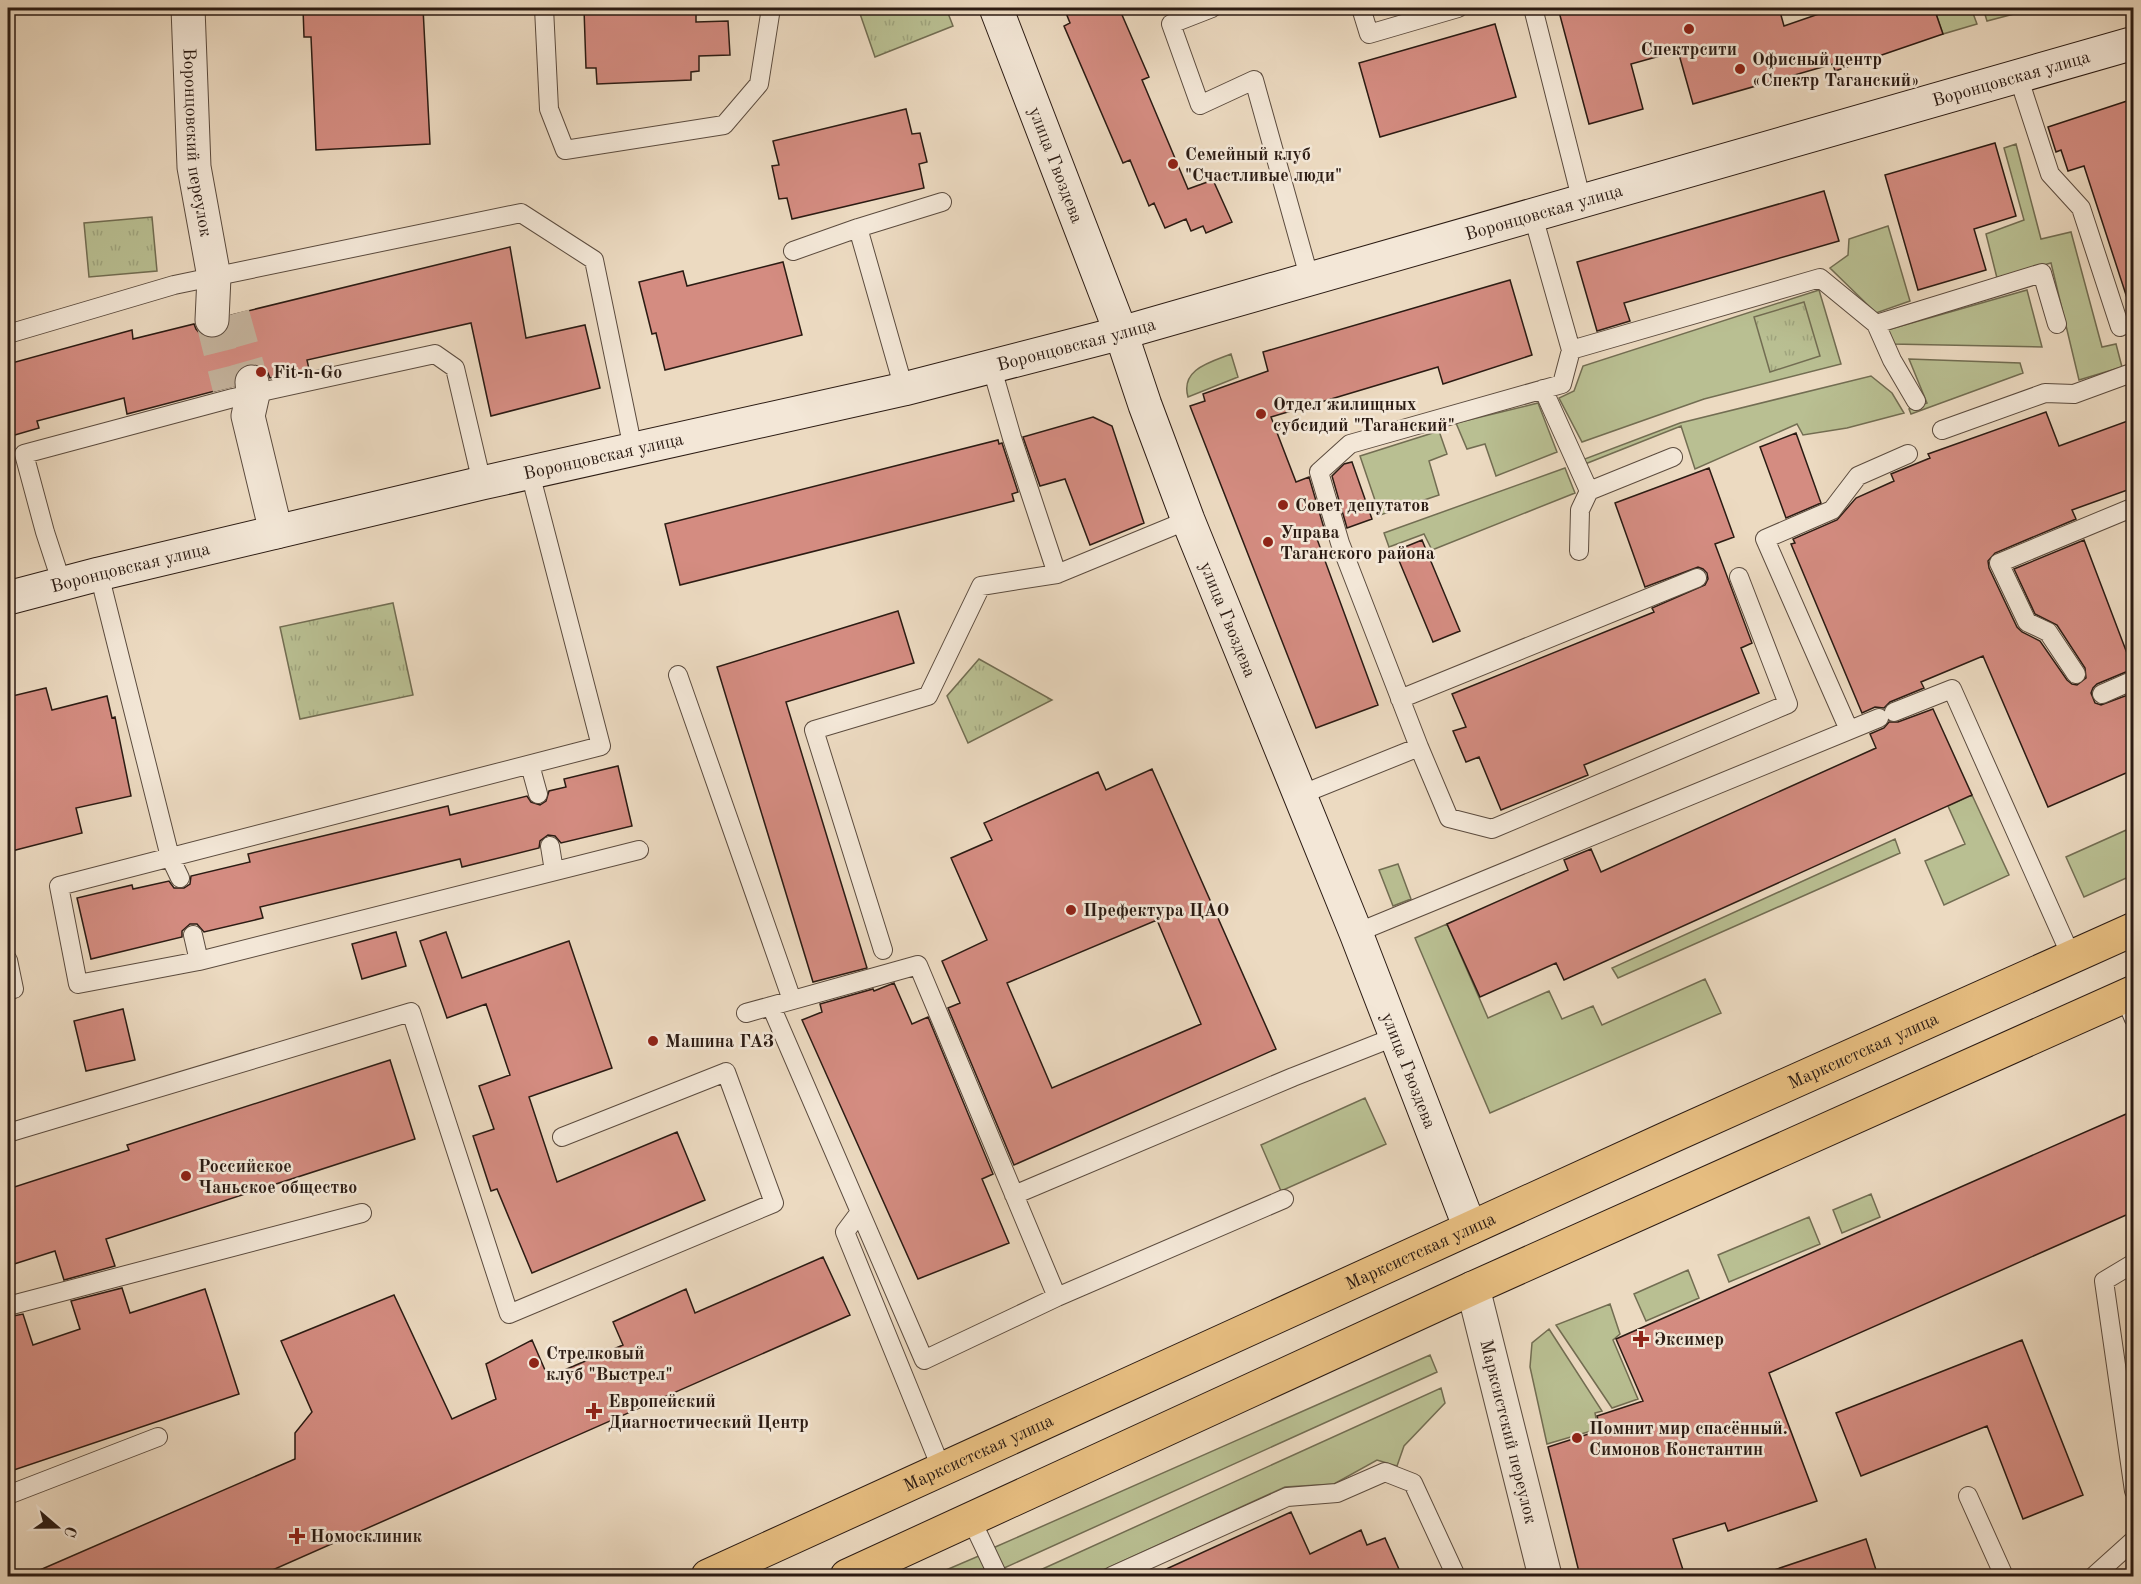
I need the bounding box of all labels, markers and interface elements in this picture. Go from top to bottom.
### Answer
marker: Спектрсити [1682,22,1696,36]
place label: Спектрсити [1641,41,1737,59]
street label: Воронцовский переулок [180,48,215,238]
street label: Воронцовская улица [1930,48,2092,110]
place label: Офисный центр «Спектр Таганский» [1752,51,1920,90]
marker: Офисный центр «Спектр Таганский» [1733,62,1747,76]
street label: улица Гвоздева [1025,105,1086,226]
place label: Семейный клуб "Счастливые люди" [1185,146,1342,185]
marker: Семейный клуб "Счастливые люди" [1166,157,1180,171]
street label: Воронцовская улица [1463,182,1625,244]
street label: Воронцовская улица [995,316,1158,375]
place label: Fit-n-Go [273,364,342,382]
marker: Fit-n-Go [254,365,268,379]
place label: Отдел жилищных субсидий "Таганский" [1273,396,1455,435]
marker: Отдел жилищных субсидий "Таганский" [1254,407,1268,421]
street label: Воронцовская улица [522,430,685,484]
place label: Совет депутатов [1295,497,1429,515]
marker: Совет депутатов [1276,498,1290,512]
place label: Управа Таганского района [1280,524,1435,563]
marker: Управа Таганского района [1261,535,1275,549]
street label: Воронцовская улица [49,540,212,596]
street label: улица Гвоздева [1196,559,1259,680]
place label: Префектура ЦАО [1083,902,1229,921]
marker: Префектура ЦАО [1064,903,1078,917]
street label: улица Гвоздева [1378,1010,1439,1131]
street label: Марксистская улица [1786,1010,1941,1093]
place label: Машина ГАЗ [665,1033,774,1051]
marker: Машина ГАЗ [646,1034,660,1048]
place label: Российское Чаньское общество [198,1158,357,1197]
marker: Российское Чаньское общество [179,1169,193,1183]
street label: Марксистская улица [1343,1210,1499,1294]
marker: Эксимер [1632,1330,1650,1348]
place label: Эксимер [1654,1331,1724,1349]
street label: Марксистский переулок [1476,1338,1540,1526]
place label: Стрелковый клуб "Выстрел" [546,1345,673,1384]
marker: Стрелковый клуб "Выстрел" [527,1356,541,1370]
place label: Европейский Диагностический Центр [608,1393,809,1432]
marker: Европейский Диагностический Центр [585,1402,603,1420]
street label: Марксистская улица [901,1412,1056,1496]
place label: Помнит мир спасённый. Симонов Константин [1589,1420,1788,1459]
marker: Помнит мир спасённый. Симонов Константин [1570,1431,1584,1445]
north arrow [27,1497,87,1557]
text: С [60,1524,79,1539]
marker: Номосклиник [288,1527,306,1545]
place label: Номосклиник [310,1528,423,1546]

